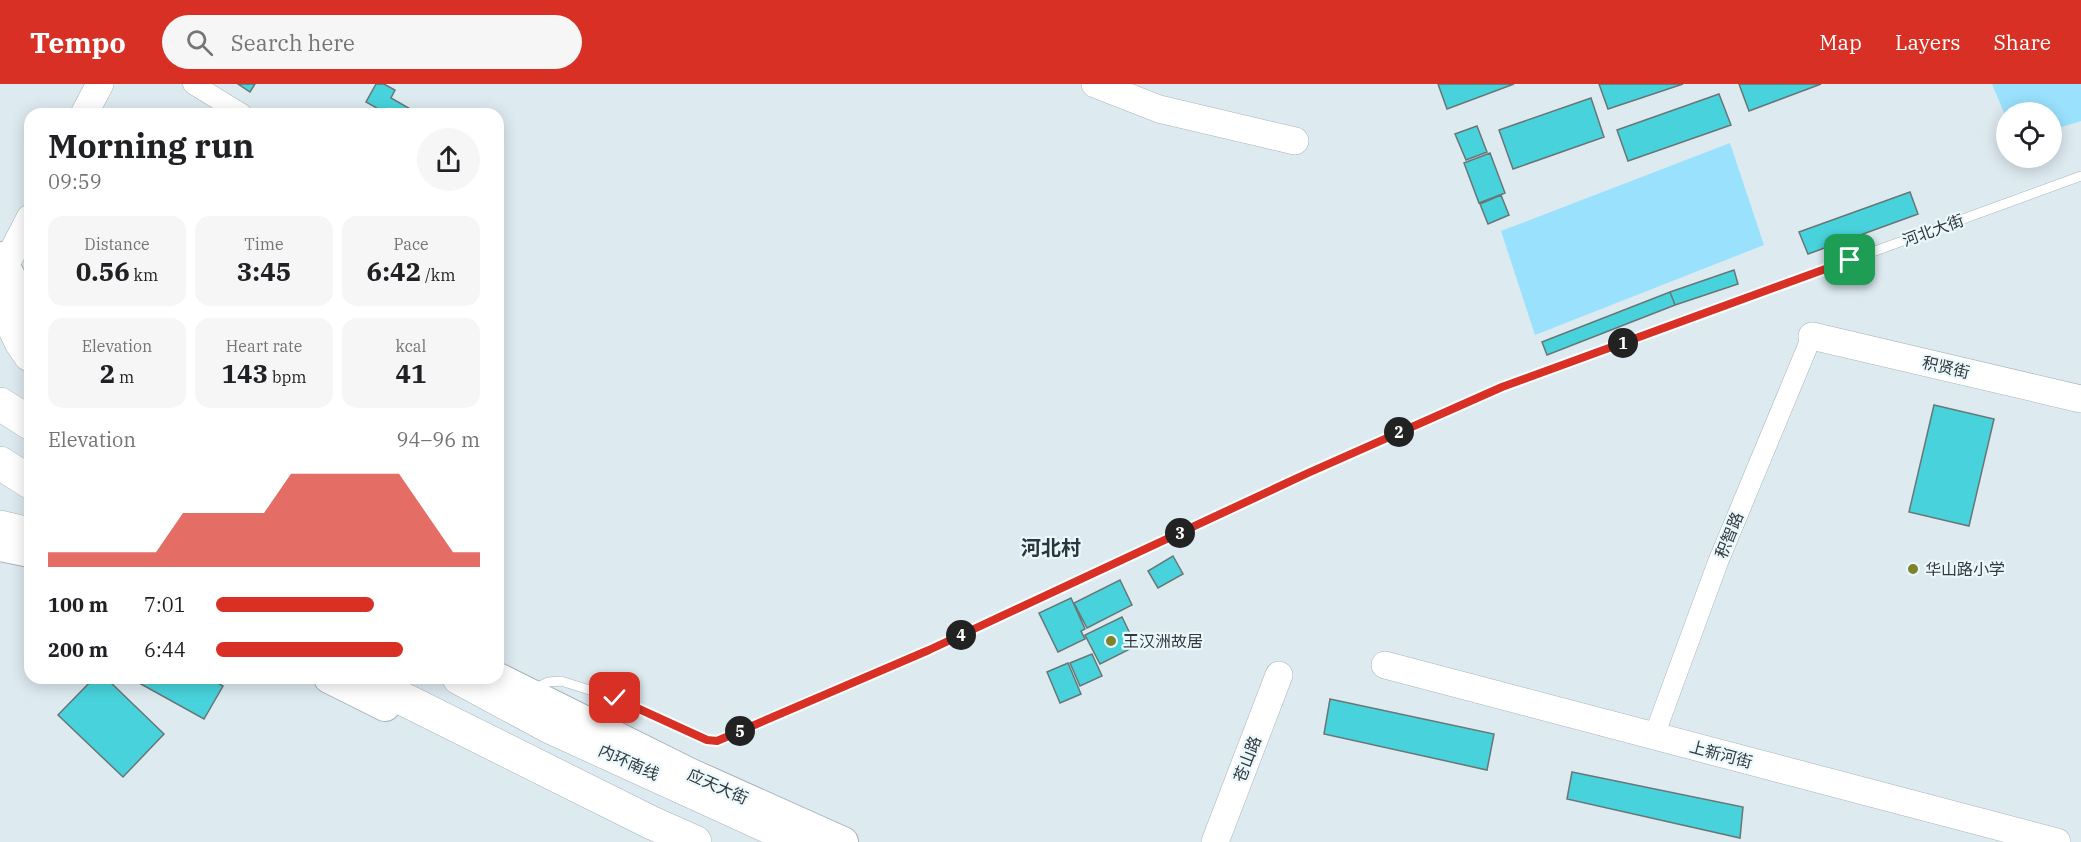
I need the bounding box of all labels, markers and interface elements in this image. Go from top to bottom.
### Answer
search box [162,15,582,69]
text: Tempo [30,24,126,61]
icon: search [183,26,216,59]
text: Search here [231,28,355,57]
text: Map [1819,28,1862,56]
text: Layers [1895,28,1961,56]
text: Share [1994,28,2051,56]
map controls [1996,102,2062,168]
button: locate [1996,102,2062,168]
text: Morning run [48,124,254,167]
button: share [417,128,480,191]
text: 09:59 [48,168,102,195]
street label: 河北大街 [1900,210,1966,250]
text: Distance [84,234,150,254]
text: Time [244,234,284,254]
text: Pace [393,234,429,254]
pin [1824,234,1875,285]
icon: arrive [1833,243,1866,276]
text: 0.56 [76,254,130,288]
text: 3:45 [237,254,291,288]
text: 6:42 [367,254,421,288]
text: km [130,265,158,285]
text: /km [421,265,455,285]
pin: 1 [1608,328,1638,358]
text: 1 [1618,333,1628,353]
text: Elevation [82,336,152,356]
text: Heart rate [226,336,302,356]
text: kcal [396,336,426,356]
street label: 积贤街 [1920,352,1972,382]
text: 2 [100,356,115,390]
text: 143 [221,356,268,390]
text: 41 [395,356,427,390]
text: m [115,367,134,387]
text: bpm [268,367,307,387]
pin: 2 [1384,417,1414,447]
text: 2 [1394,422,1404,442]
text: Elevation [48,426,136,453]
text: 94–96 m [397,426,480,453]
street label: 积智路 [1711,509,1747,561]
pin: 3 [1165,518,1195,548]
text: 3 [1175,523,1185,543]
district label: 河北村 [1021,534,1081,561]
place label: 华山路小学 [1925,559,2005,579]
marker: 华山路小学 [1906,562,1920,576]
text: 100 m [48,591,108,618]
text: 7:01 [144,591,186,618]
pin: 4 [946,620,976,650]
text: 4 [956,625,966,645]
place label: 王汉洲故居 [1123,631,1203,651]
marker: 王汉洲故居 [1104,634,1118,648]
text: 200 m [48,636,108,663]
text: 6:44 [144,636,186,663]
pin [589,672,640,723]
icon: check [598,681,631,714]
pin: 5 [725,716,755,746]
text: 5 [735,721,745,741]
street label: 苍山路 [1229,733,1265,785]
street label: 上新河街 [1687,736,1755,772]
street label: 内环南线 [596,740,662,784]
street label: 应天大街 [685,764,751,808]

